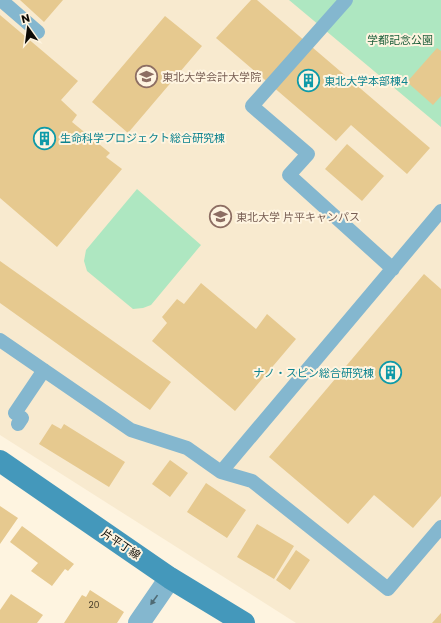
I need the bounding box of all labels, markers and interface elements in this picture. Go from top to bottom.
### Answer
north arrow [8,8,48,48]
text: N [20,10,32,27]
park label: 学都記念公園 [367,32,433,48]
school or university icon: 東北大学会計大学院 [134,64,160,90]
building icon: 東北大学本部棟4 [296,68,322,94]
place label: 東北大学会計大学院 [162,69,261,85]
place label: 東北大学本部棟4 [324,73,408,89]
building icon: 生命科学プロジェクト総合研究棟 [32,125,58,151]
place label: 生命科学プロジェクト総合研究棟 [60,130,225,146]
school or university icon: 東北大学 片平キャンパス [207,204,233,230]
place label: 東北大学 片平キャンパス [236,209,360,225]
building icon: ナノ・スピン総合研究棟 [377,360,403,386]
place label: ナノ・スピン総合研究棟 [254,365,374,381]
street label: 片平丁線 [98,525,144,563]
one-way arrow [150,595,158,605]
house number: 20 [89,599,100,611]

